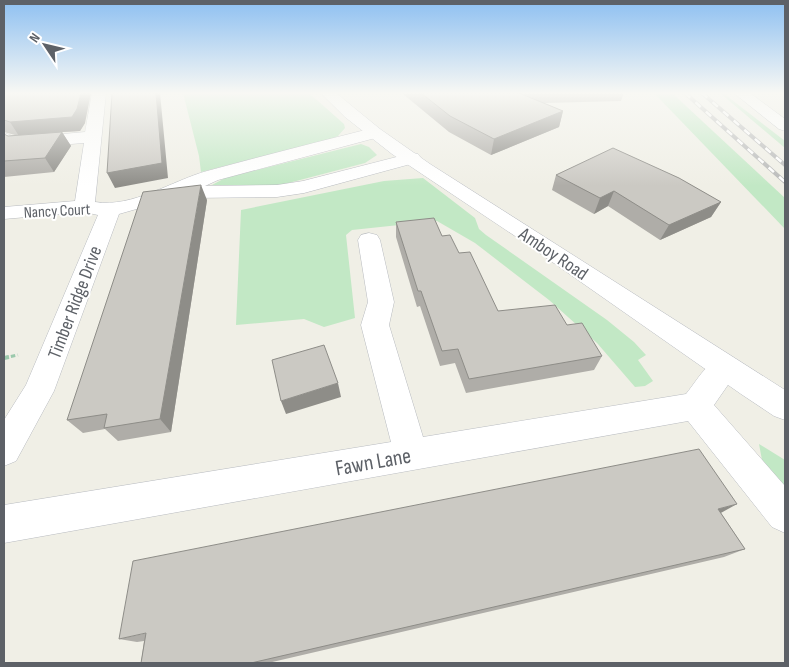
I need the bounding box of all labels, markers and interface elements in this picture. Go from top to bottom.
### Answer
north arrow [20,20,70,70]
text: N [26,30,44,46]
street label: Nancy Court [23,200,91,223]
street label: Amboy Road [513,222,592,286]
street label: Timber Ridge Drive [43,243,107,362]
street label: Fawn Lane [333,443,413,482]

